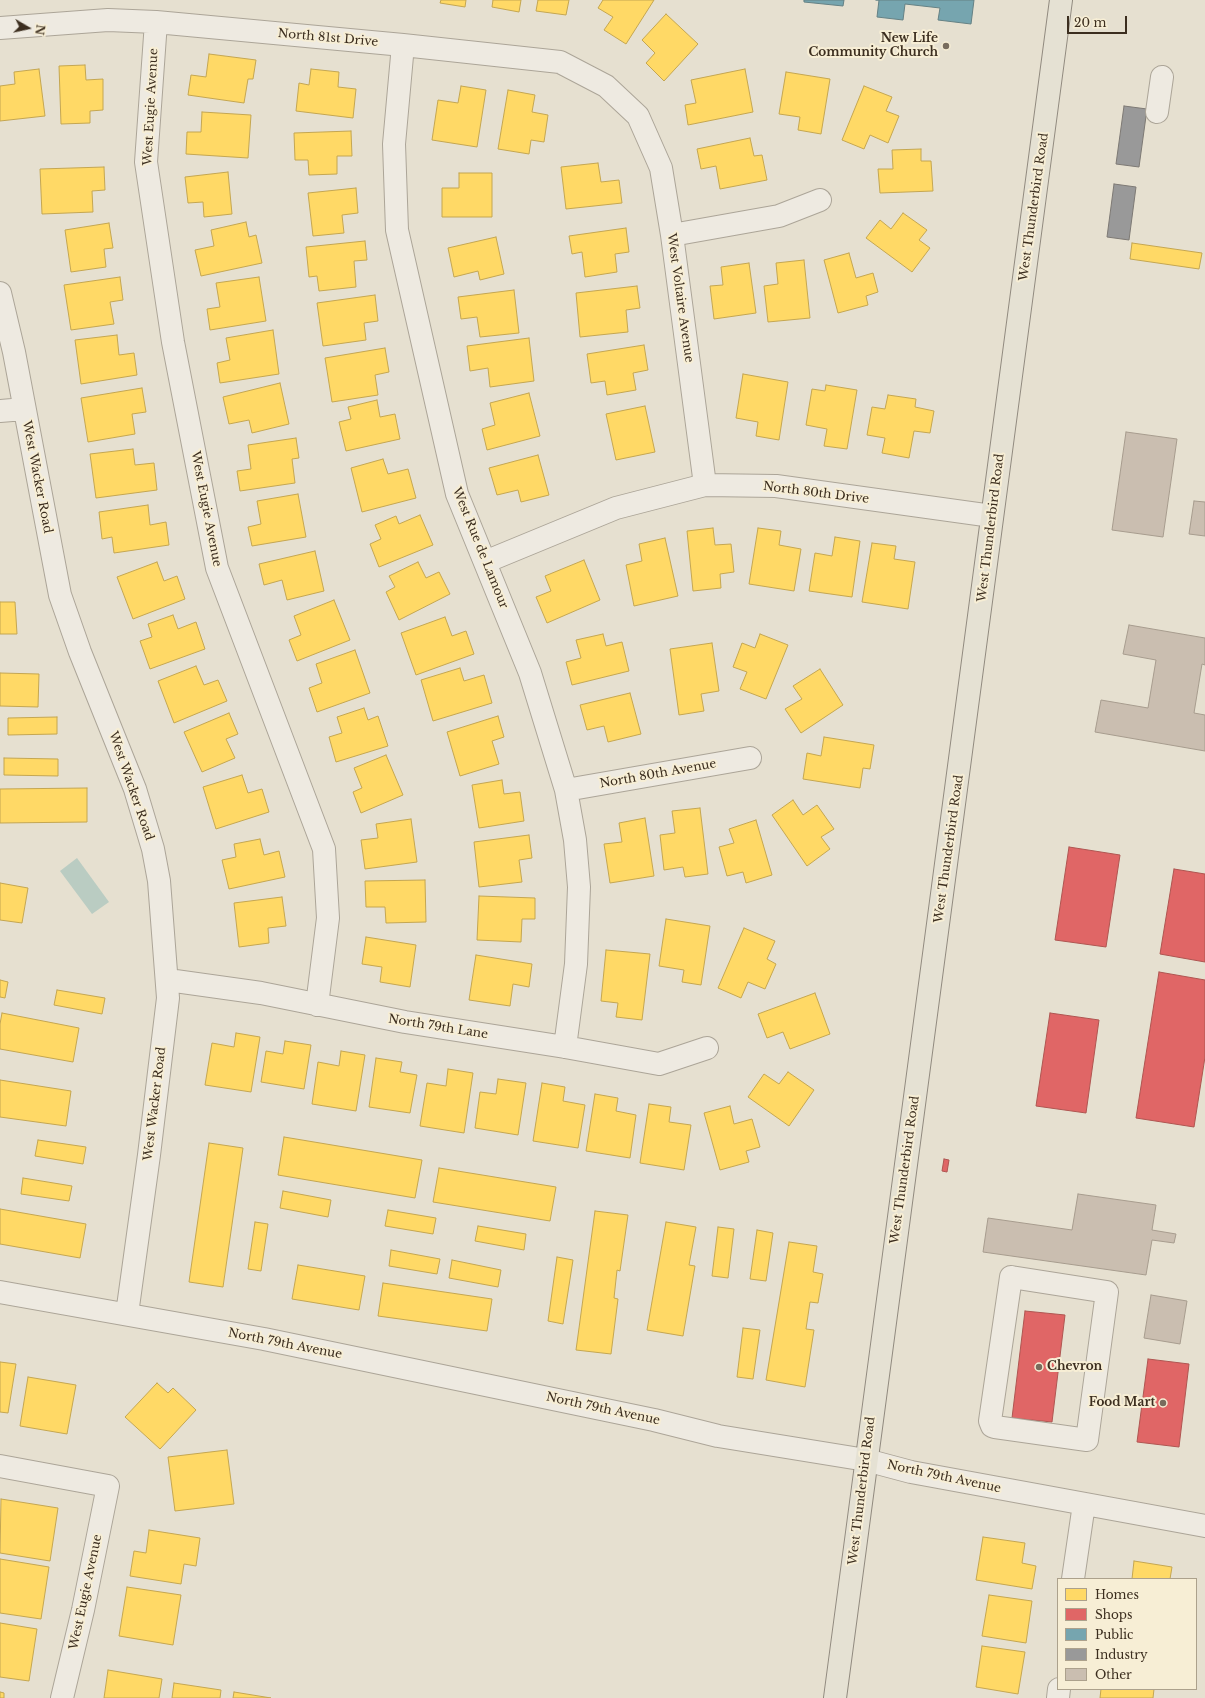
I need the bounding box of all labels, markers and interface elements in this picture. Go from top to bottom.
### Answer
north arrow [8,8,48,48]
scale bar [1069,8,1129,34]
text: 20 m [1074,15,1106,30]
text: N [32,24,48,36]
street label: North 81st Drive [277,26,379,50]
place label: New Life Community Church [808,32,938,60]
marker: New Life Community Church [941,41,951,51]
street label: West Eugie Avenue [141,48,161,166]
street label: West Thunderbird Road [1016,132,1052,282]
street label: West Voltaire Avenue [664,232,696,364]
street label: West Wacker Road [19,419,55,535]
street label: West Eugie Avenue [188,450,224,568]
street label: West Thunderbird Road [975,453,1007,603]
street label: North 80th Drive [762,479,870,507]
street label: West Rue de Lamour [449,485,511,611]
street label: West Wacker Road [106,730,156,842]
street label: North 80th Avenue [599,757,717,791]
street label: West Thunderbird Road [931,774,967,924]
street label: North 79th Lane [387,1012,489,1042]
street label: West Wacker Road [141,1046,169,1162]
street label: West Thunderbird Road [887,1095,923,1245]
street label: North 79th Avenue [227,1326,343,1362]
place label: Chevron [1047,1360,1102,1374]
marker: Chevron [1034,1362,1044,1372]
street label: North 79th Avenue [545,1390,661,1428]
place label: Food Mart [1089,1396,1155,1410]
marker: Food Mart [1158,1398,1168,1408]
street label: West Thunderbird Road [846,1416,878,1566]
street label: North 79th Avenue [886,1458,1002,1496]
street label: West Eugie Avenue [67,1533,105,1651]
legend [1057,1578,1197,1690]
text: Homes [1095,1587,1139,1602]
text: Shops [1095,1607,1132,1622]
text: Public [1095,1627,1134,1642]
text: Industry [1095,1647,1148,1662]
text: Other [1095,1667,1132,1682]

